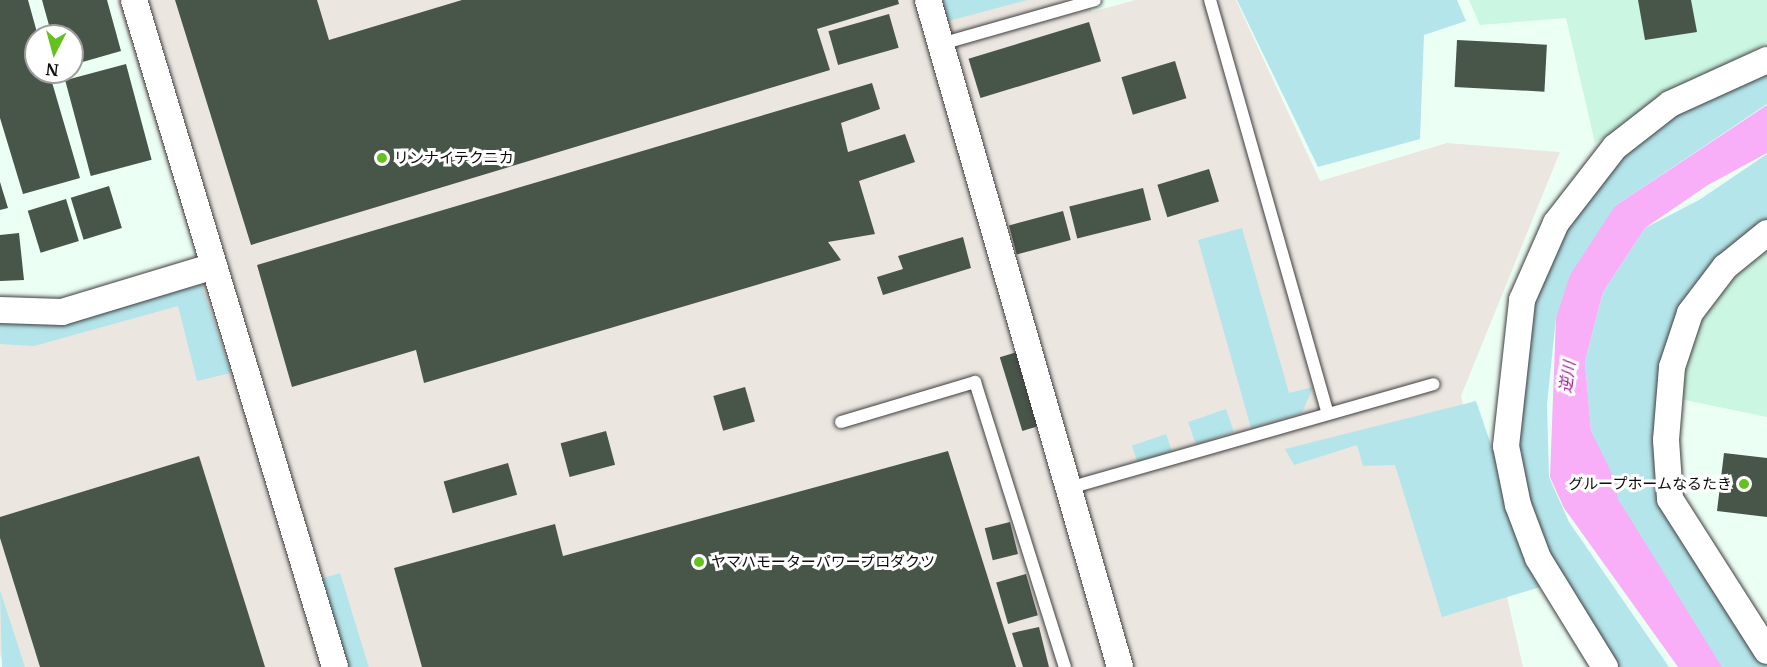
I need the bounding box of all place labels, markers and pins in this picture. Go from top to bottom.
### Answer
place label: リンナイテクニカ [394,149,514,167]
marker: リンナイテクニカ [375,151,389,165]
place label: グループホームなるたき [1567,475,1732,493]
marker: グループホームなるたき [1737,477,1751,491]
place label: ヤマハモーターパワープロダクツ [711,553,936,571]
marker: ヤマハモーターパワープロダクツ [692,555,706,569]

